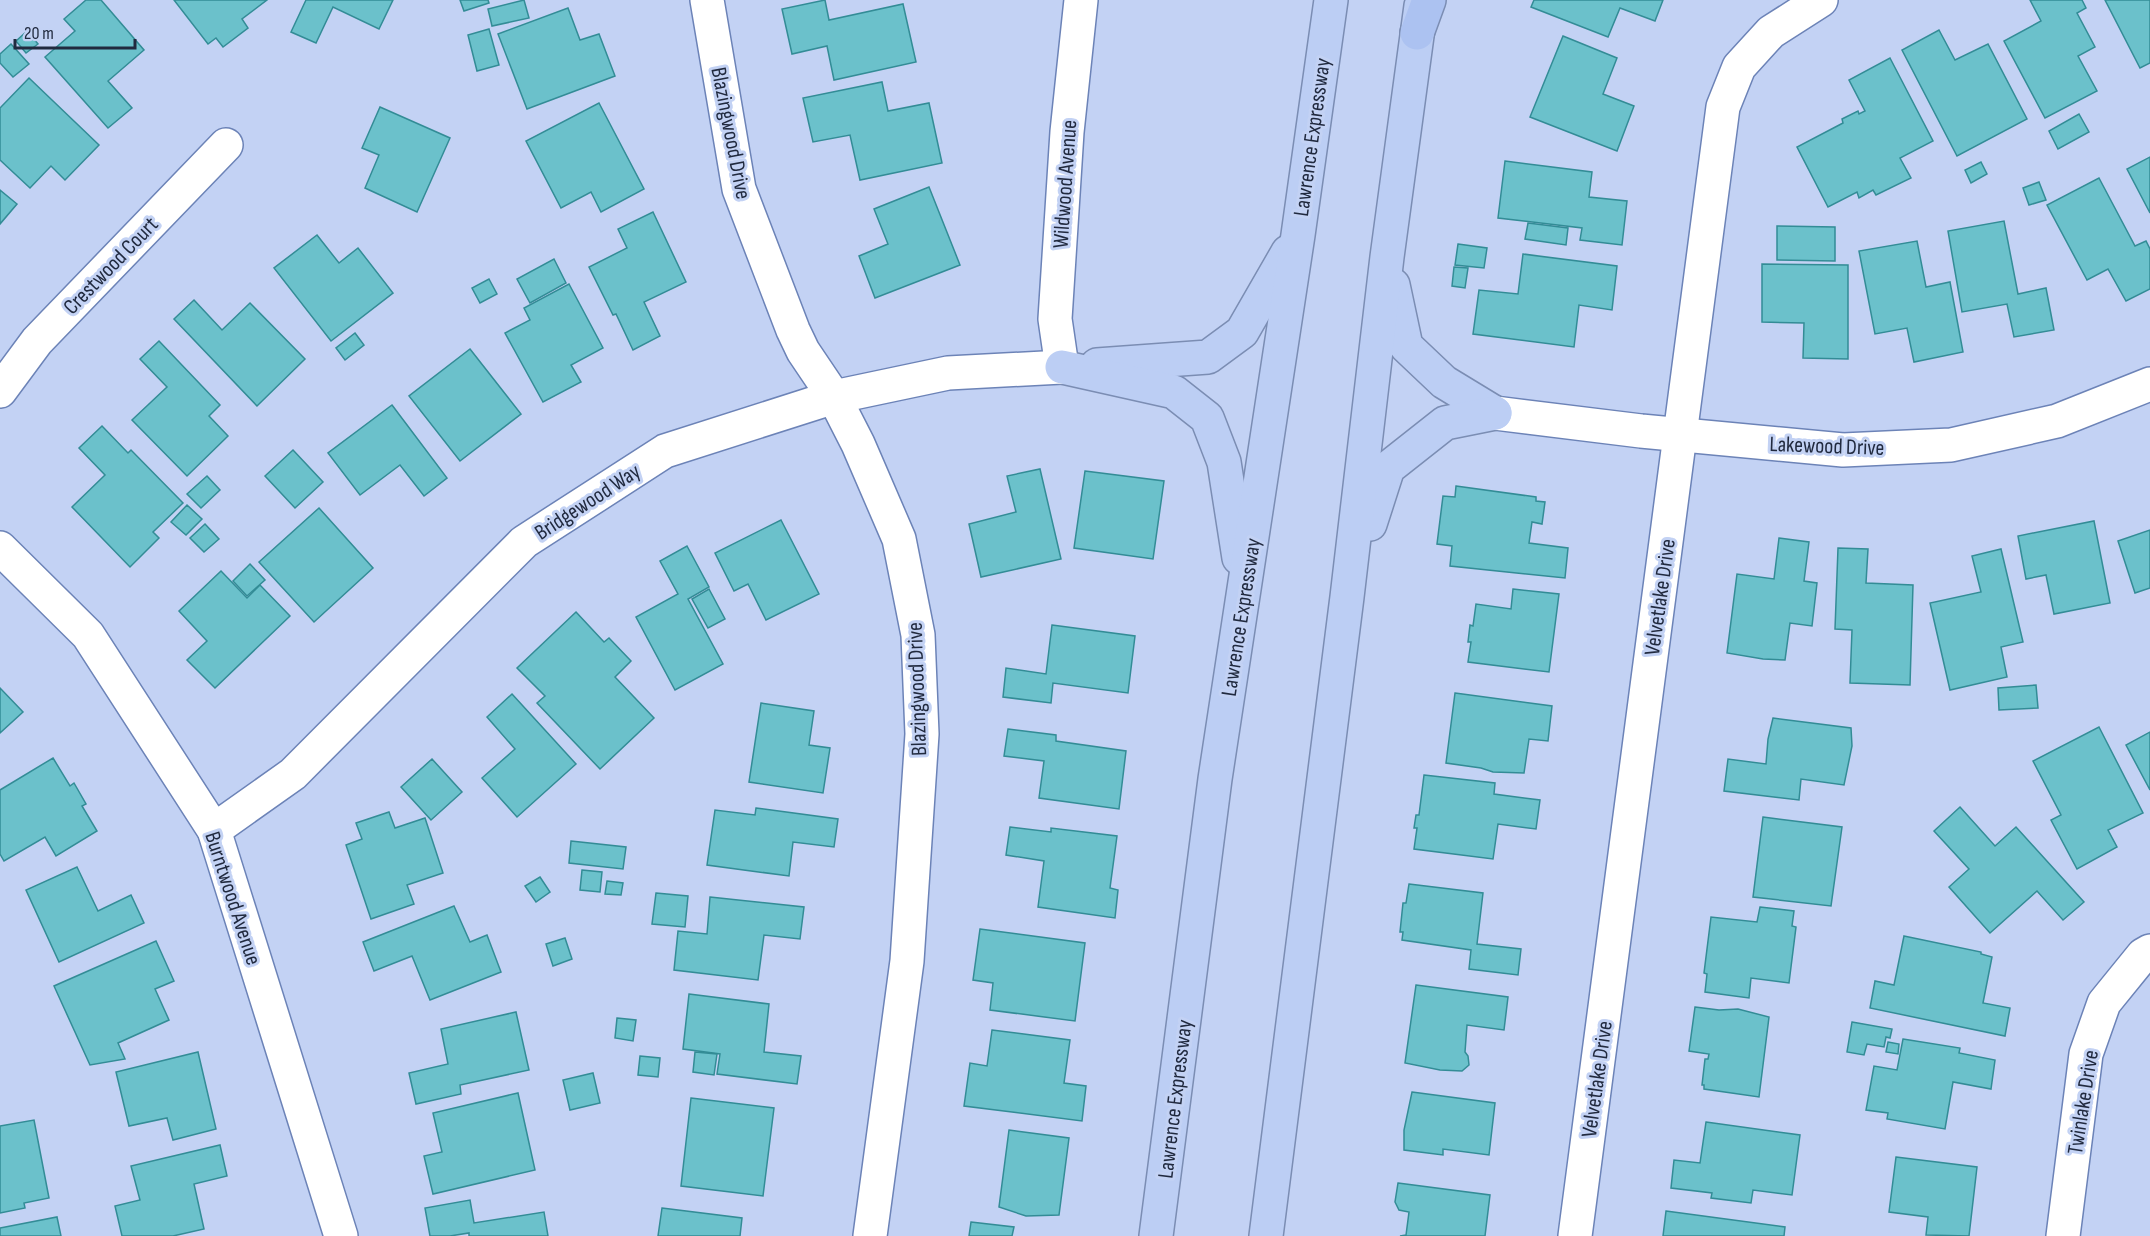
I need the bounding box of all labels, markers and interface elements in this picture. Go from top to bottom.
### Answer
scale bar [15,12,135,50]
text: 20 m [24,23,54,44]
street label: Lawrence Expressway [1288,56,1337,218]
street label: Blazingwood Drive [704,65,757,202]
street label: Wildwood Avenue [1048,119,1083,249]
street label: Crestwood Court [58,211,165,320]
street label: Lakewood Drive [1769,431,1885,462]
street label: Bridgewood Way [530,458,646,546]
street label: Lawrence Expressway [1216,536,1267,698]
street label: Velvetlake Drive [1639,537,1682,657]
street label: Blazingwood Drive [902,622,933,756]
street label: Burntwood Avenue [198,828,267,969]
street label: Lawrence Expressway [1152,1018,1199,1180]
street label: Velvetlake Drive [1576,1019,1619,1139]
street label: Twinlake Drive [2062,1048,2105,1156]

